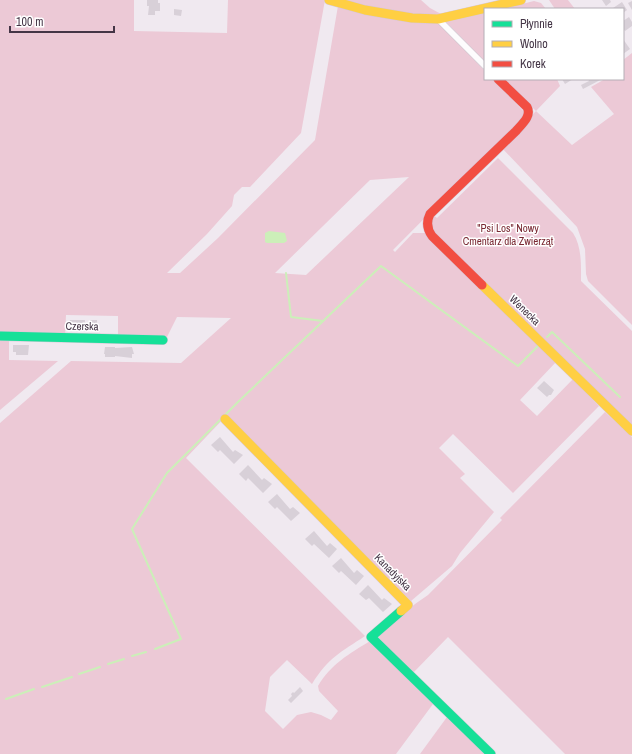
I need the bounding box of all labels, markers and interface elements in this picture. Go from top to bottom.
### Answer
scale bar [10,8,114,34]
legend [484,8,624,80]
text: 100 m [16,14,43,30]
text: Płynnie [520,16,553,32]
text: Wolno [520,36,548,52]
text: Korek [520,56,546,72]
park label: "Psi Los" Nowy Cmentarz dla Zwierząt [463,221,554,248]
street label: Wenecka [507,292,543,328]
street label: Czerska [65,319,99,333]
street label: Kanadyjska [372,551,414,593]

